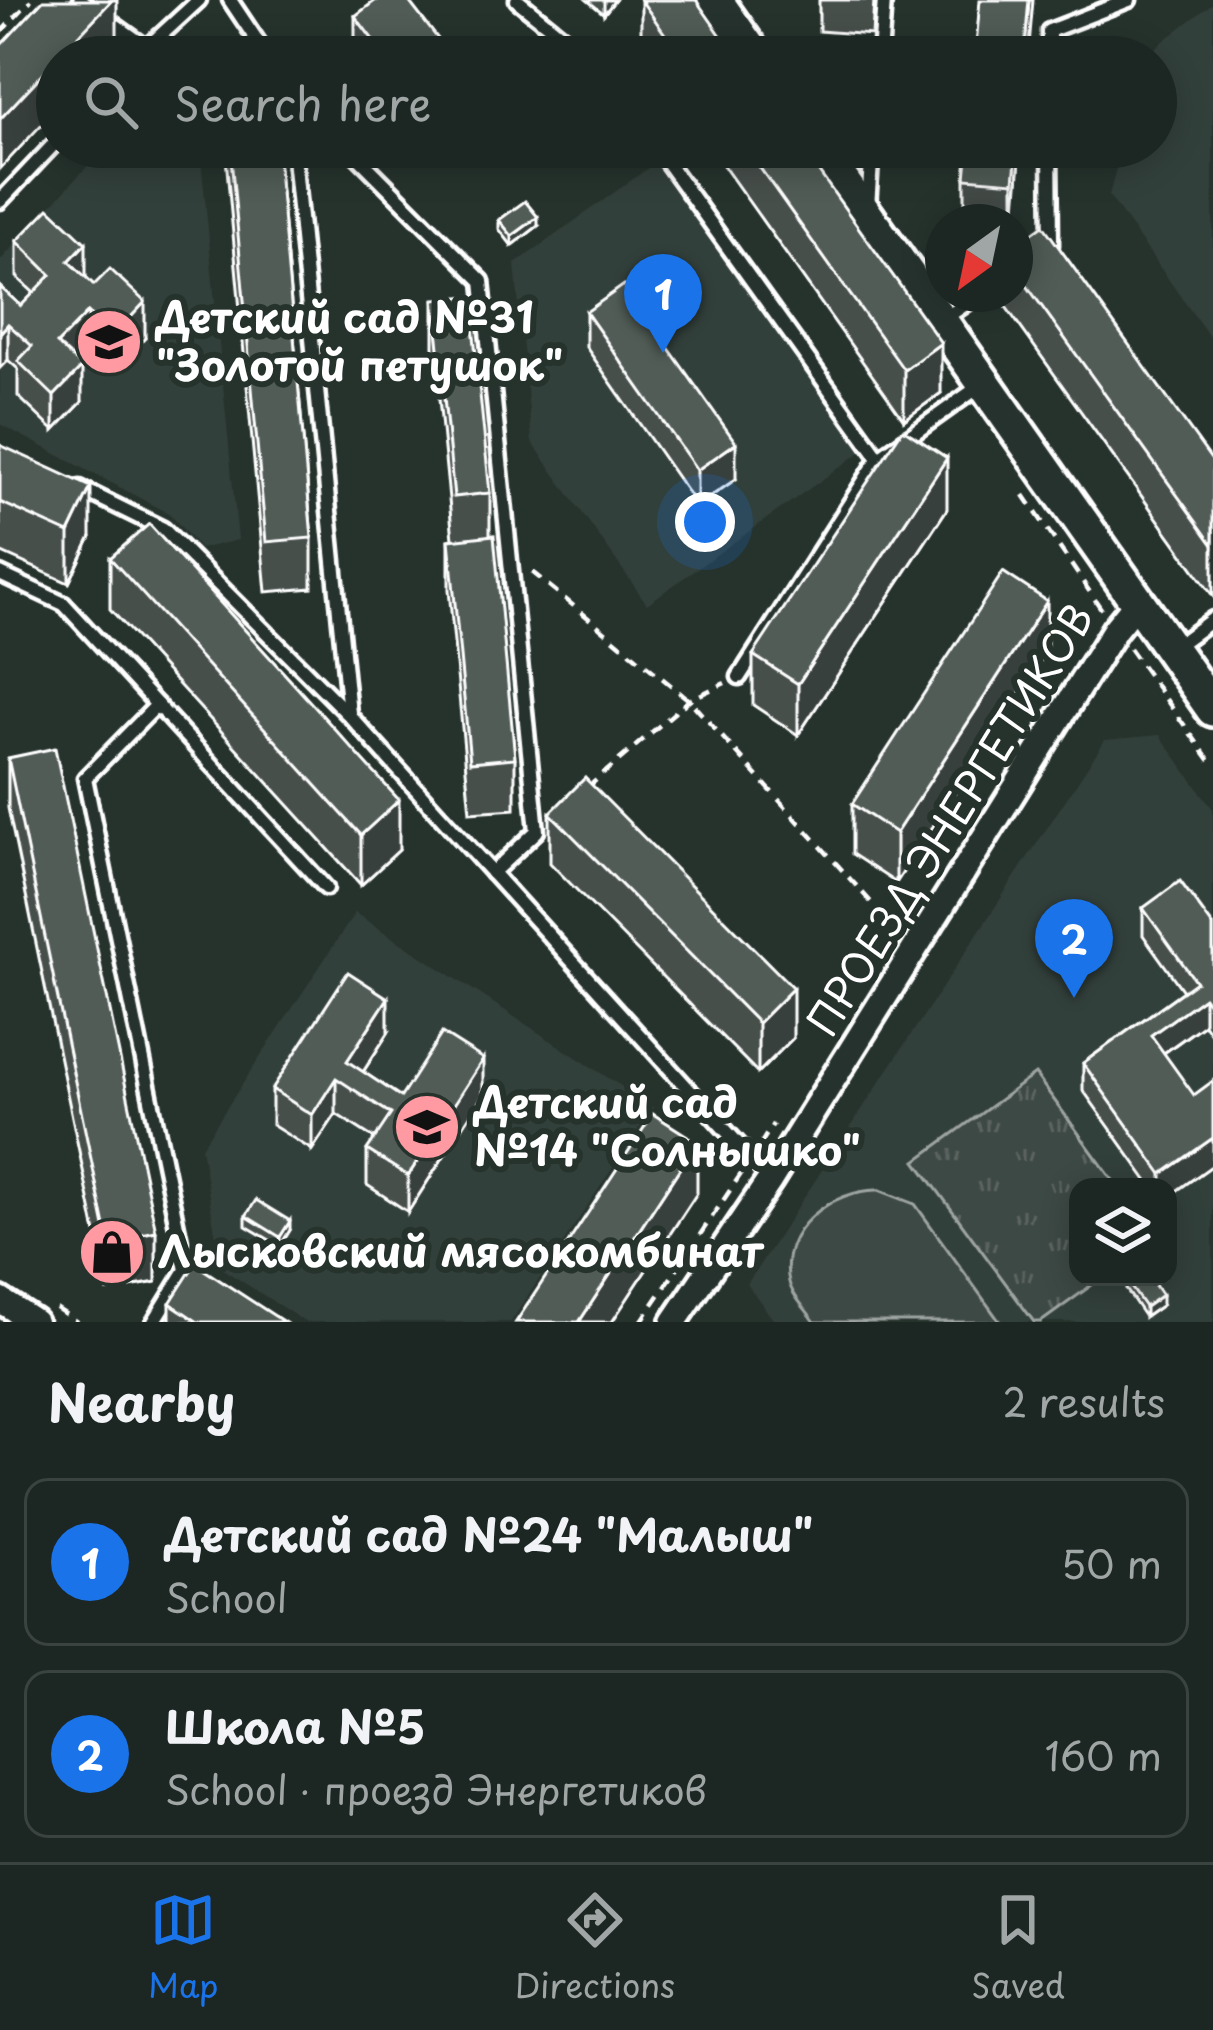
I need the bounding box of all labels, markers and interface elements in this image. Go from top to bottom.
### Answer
search box [36,36,1177,168]
text: Search here [174,68,431,136]
icon: search [78,69,144,135]
north arrow [925,204,1033,312]
pin: 1 [624,254,702,353]
place label: Детский сад №31 "Золотой петушок" [154,284,563,395]
school or university icon: Детский сад №31 "Золотой петушок" [74,307,144,377]
your location [675,492,735,552]
street label: ПРОЕЗД ЭНЕРГЕТИКОВ [790,590,1108,1047]
pin: 2 [1035,899,1113,998]
place label: Детский сад №14 "Солнышко" [472,1069,861,1180]
school or university icon: Детский сад №14 "Солнышко" [392,1092,462,1162]
map controls [1069,1178,1177,1286]
button: layers [1069,1178,1177,1286]
shop icon: Лысковский мясокомбинат [77,1217,147,1287]
place label: Лысковский мясокомбинат [158,1218,764,1281]
text: Nearby [48,1362,235,1439]
text: 2 results [1003,1371,1165,1430]
text: Детский сад №24 "Малыш" [165,1499,813,1567]
text: 1 [81,1533,99,1592]
text: 50 m [1061,1533,1162,1592]
text: School [165,1567,288,1626]
text: Школа №5 [165,1691,426,1759]
text: 2 [76,1725,104,1784]
text: 160 m [1045,1725,1162,1784]
text: School · проезд Энергетиков [165,1759,707,1818]
tab: Map [148,1887,219,2009]
tab: Directions [515,1887,675,2009]
tab: Saved [971,1887,1065,2009]

